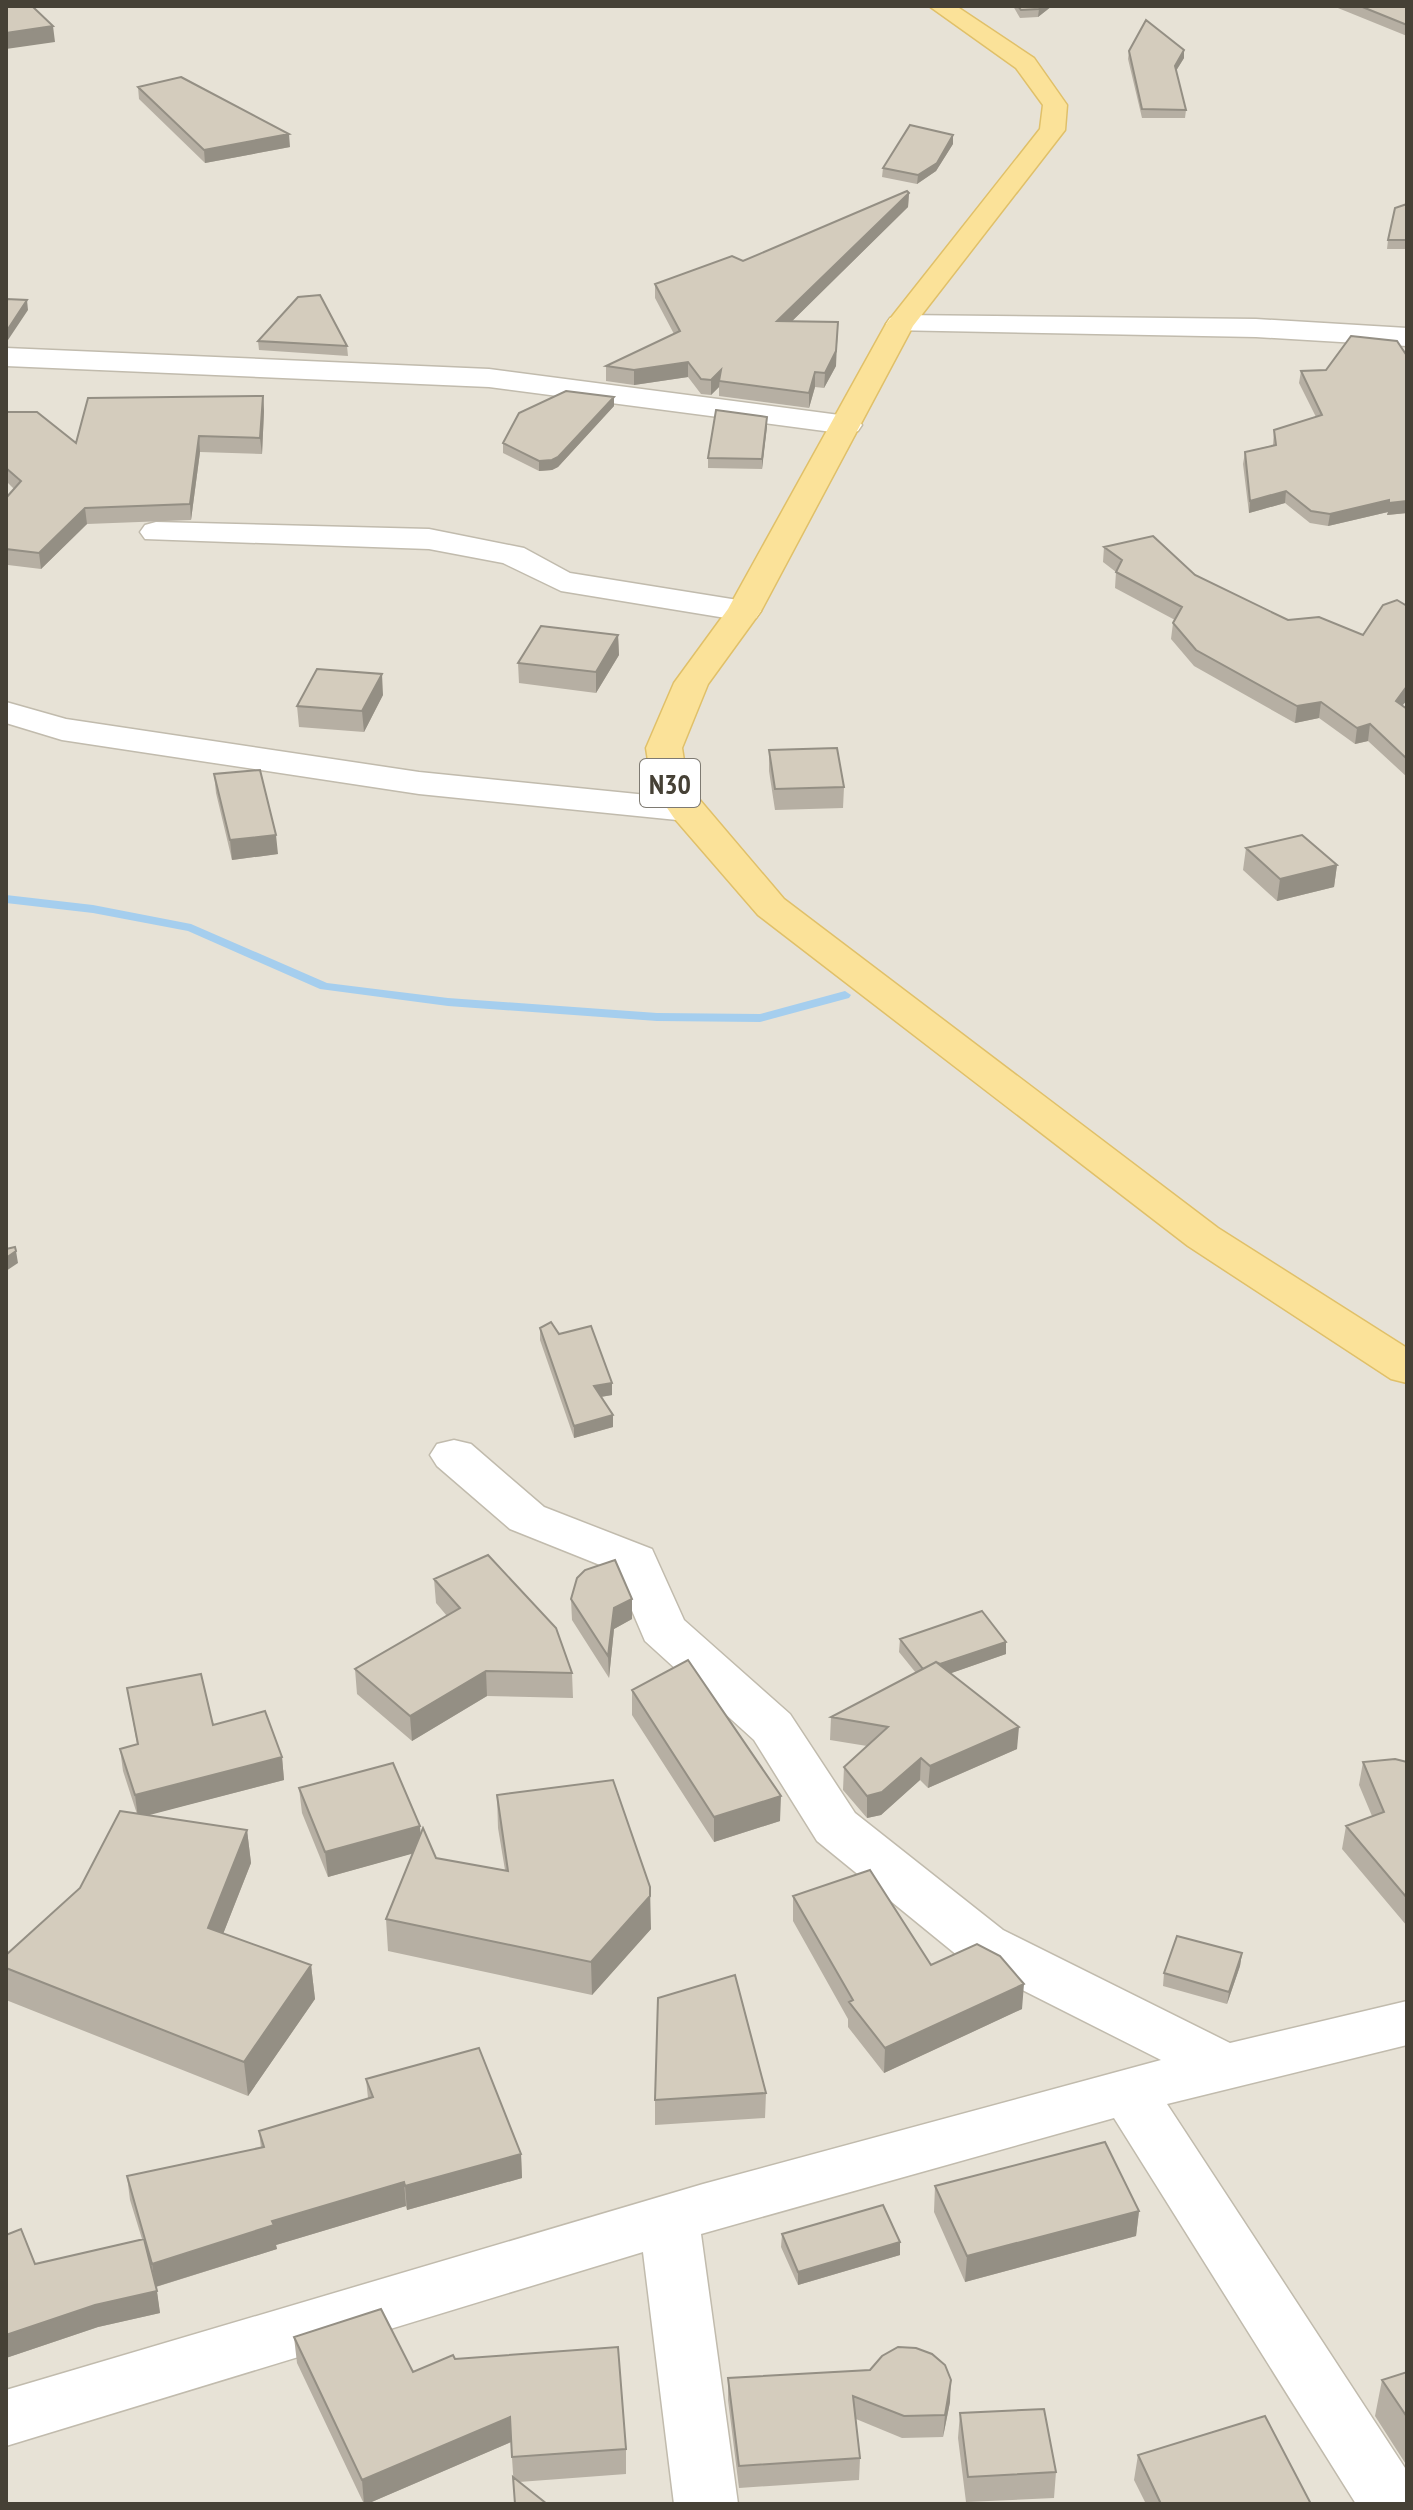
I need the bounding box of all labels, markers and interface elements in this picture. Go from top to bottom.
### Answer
road number: N30 [640,759,700,807]

